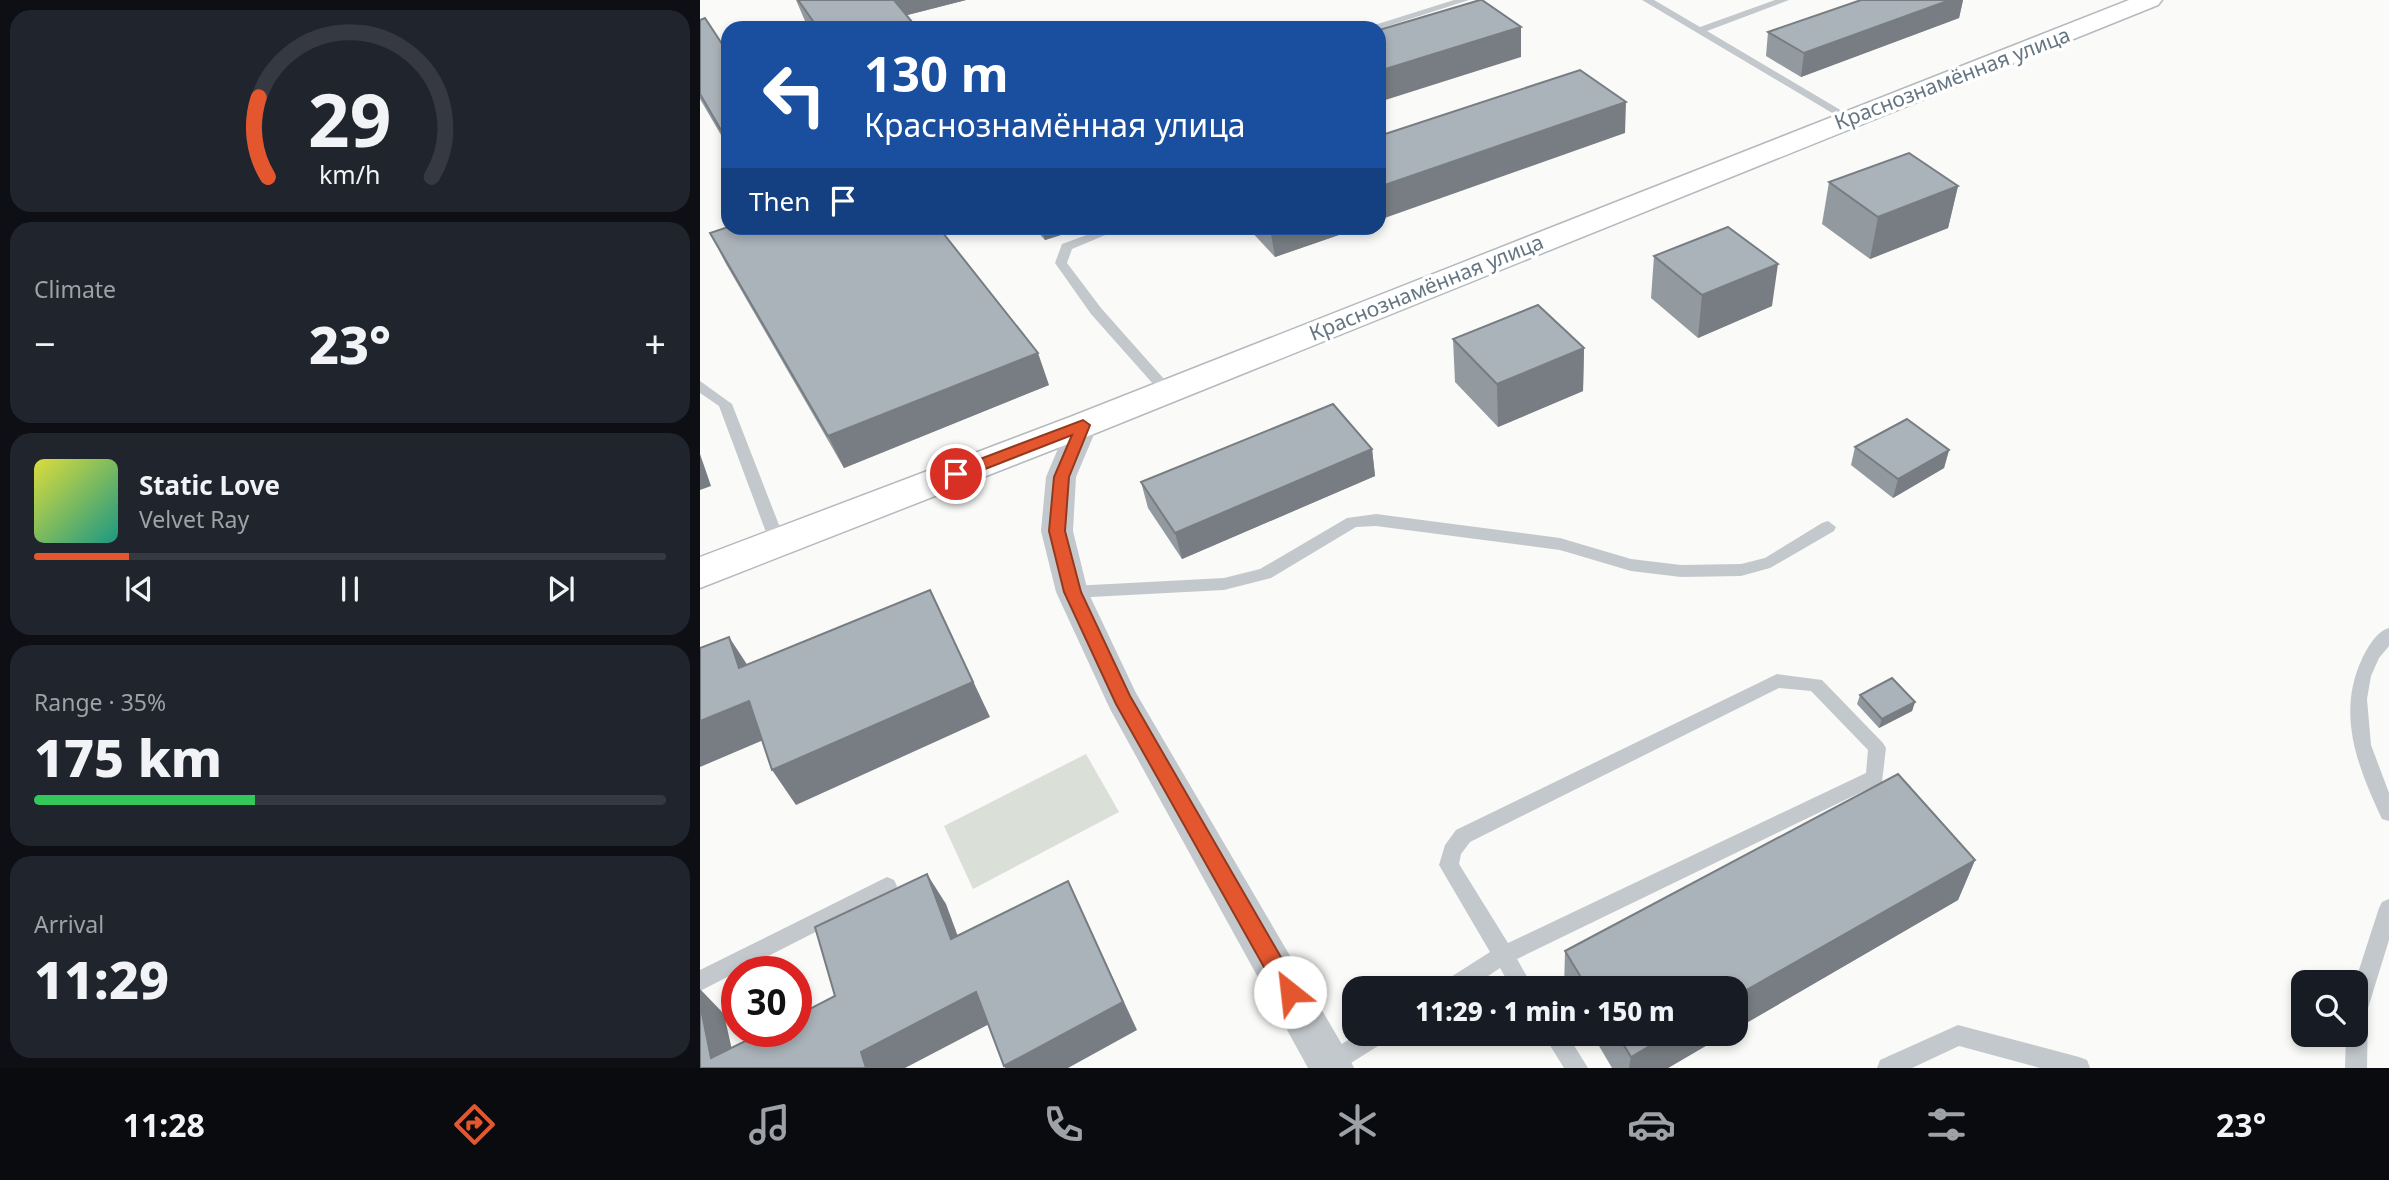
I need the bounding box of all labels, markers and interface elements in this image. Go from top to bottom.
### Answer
street label: Краснознамённая улица [1830,20,2074,136]
text: 130 m [864,40,1009,106]
icon: left [749,49,840,140]
text: 29 [308,69,392,168]
text: Краснознамённая улица [864,103,1246,146]
text: km/h [319,157,381,191]
icon: arrive [824,182,862,220]
text: Then [749,183,810,219]
street label: Краснознамённая улица [1305,227,1547,347]
text: Climate [34,273,116,305]
text: 23° [309,308,391,379]
text: − [34,317,56,369]
text: + [644,317,666,369]
pin [926,444,986,504]
icon: arrive [937,455,975,493]
text: Static Love [139,467,280,503]
text: Velvet Ray [139,503,249,535]
icon: previous [120,570,158,608]
icon: pause [331,570,369,608]
icon: next [542,570,580,608]
text: Range · 35% [34,686,166,718]
text: 175 km [34,721,222,792]
text: Arrival [34,908,104,940]
text: 11:29 [34,943,169,1014]
position arrow [1253,955,1327,1029]
speed limit sign: 30 [721,956,812,1047]
map controls [2291,970,2368,1047]
button: search [2291,970,2368,1047]
text: 11:29 · 1 min · 150 m [1415,993,1675,1029]
icon: directions [450,1100,499,1149]
icon: music [745,1100,794,1149]
icon: phone [1039,1100,1088,1149]
icon: climate [1333,1100,1382,1149]
icon: car [1627,1100,1676,1149]
icon: filters [1922,1100,1971,1149]
text: 11:28 [123,1103,205,1146]
text: 23° [2216,1103,2266,1146]

